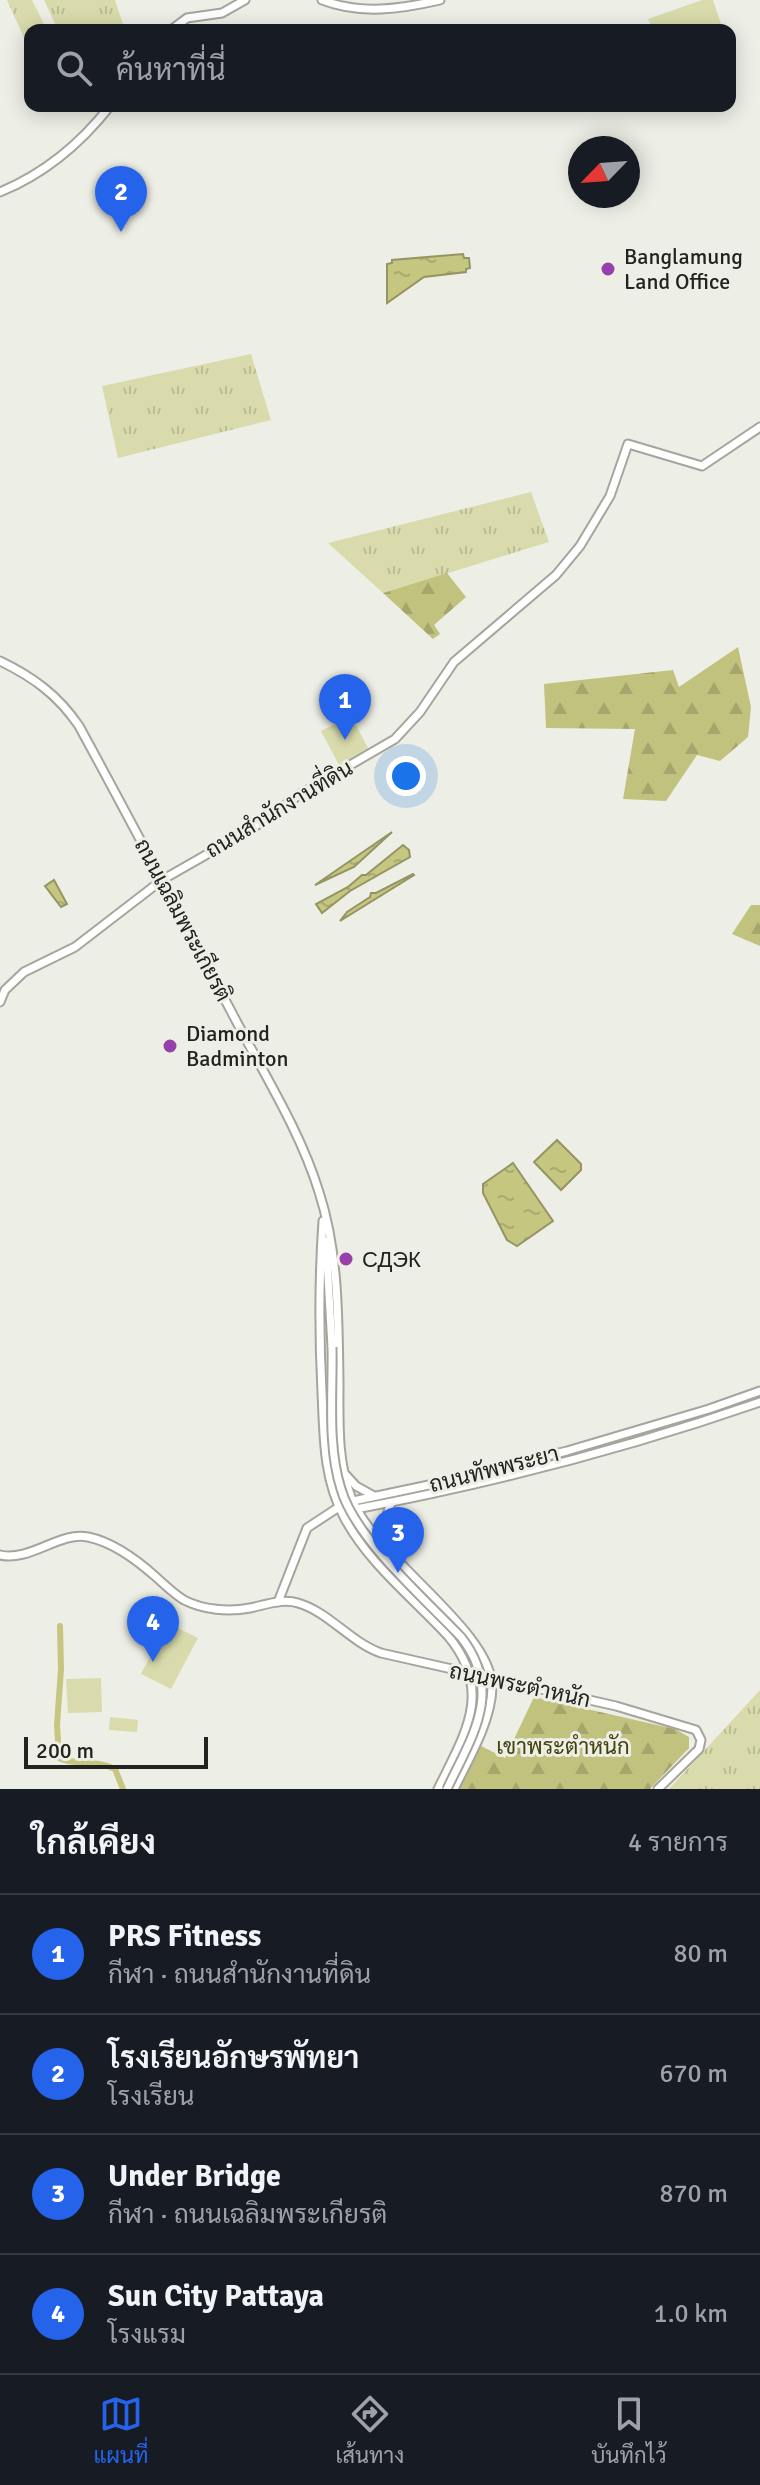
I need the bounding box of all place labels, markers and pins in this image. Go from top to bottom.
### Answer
pin: 2 [95,166,147,232]
place label: Banglamung Land Office [624,243,743,295]
marker: Banglamung Land Office [599,260,617,278]
pin: 1 [319,674,371,740]
place label: Diamond Badminton [186,1020,288,1072]
marker: Diamond Badminton [161,1037,179,1055]
place label: СДЭК [362,1246,421,1273]
marker: СДЭК [337,1250,355,1268]
pin: 3 [372,1507,424,1573]
pin: 4 [127,1596,179,1662]

